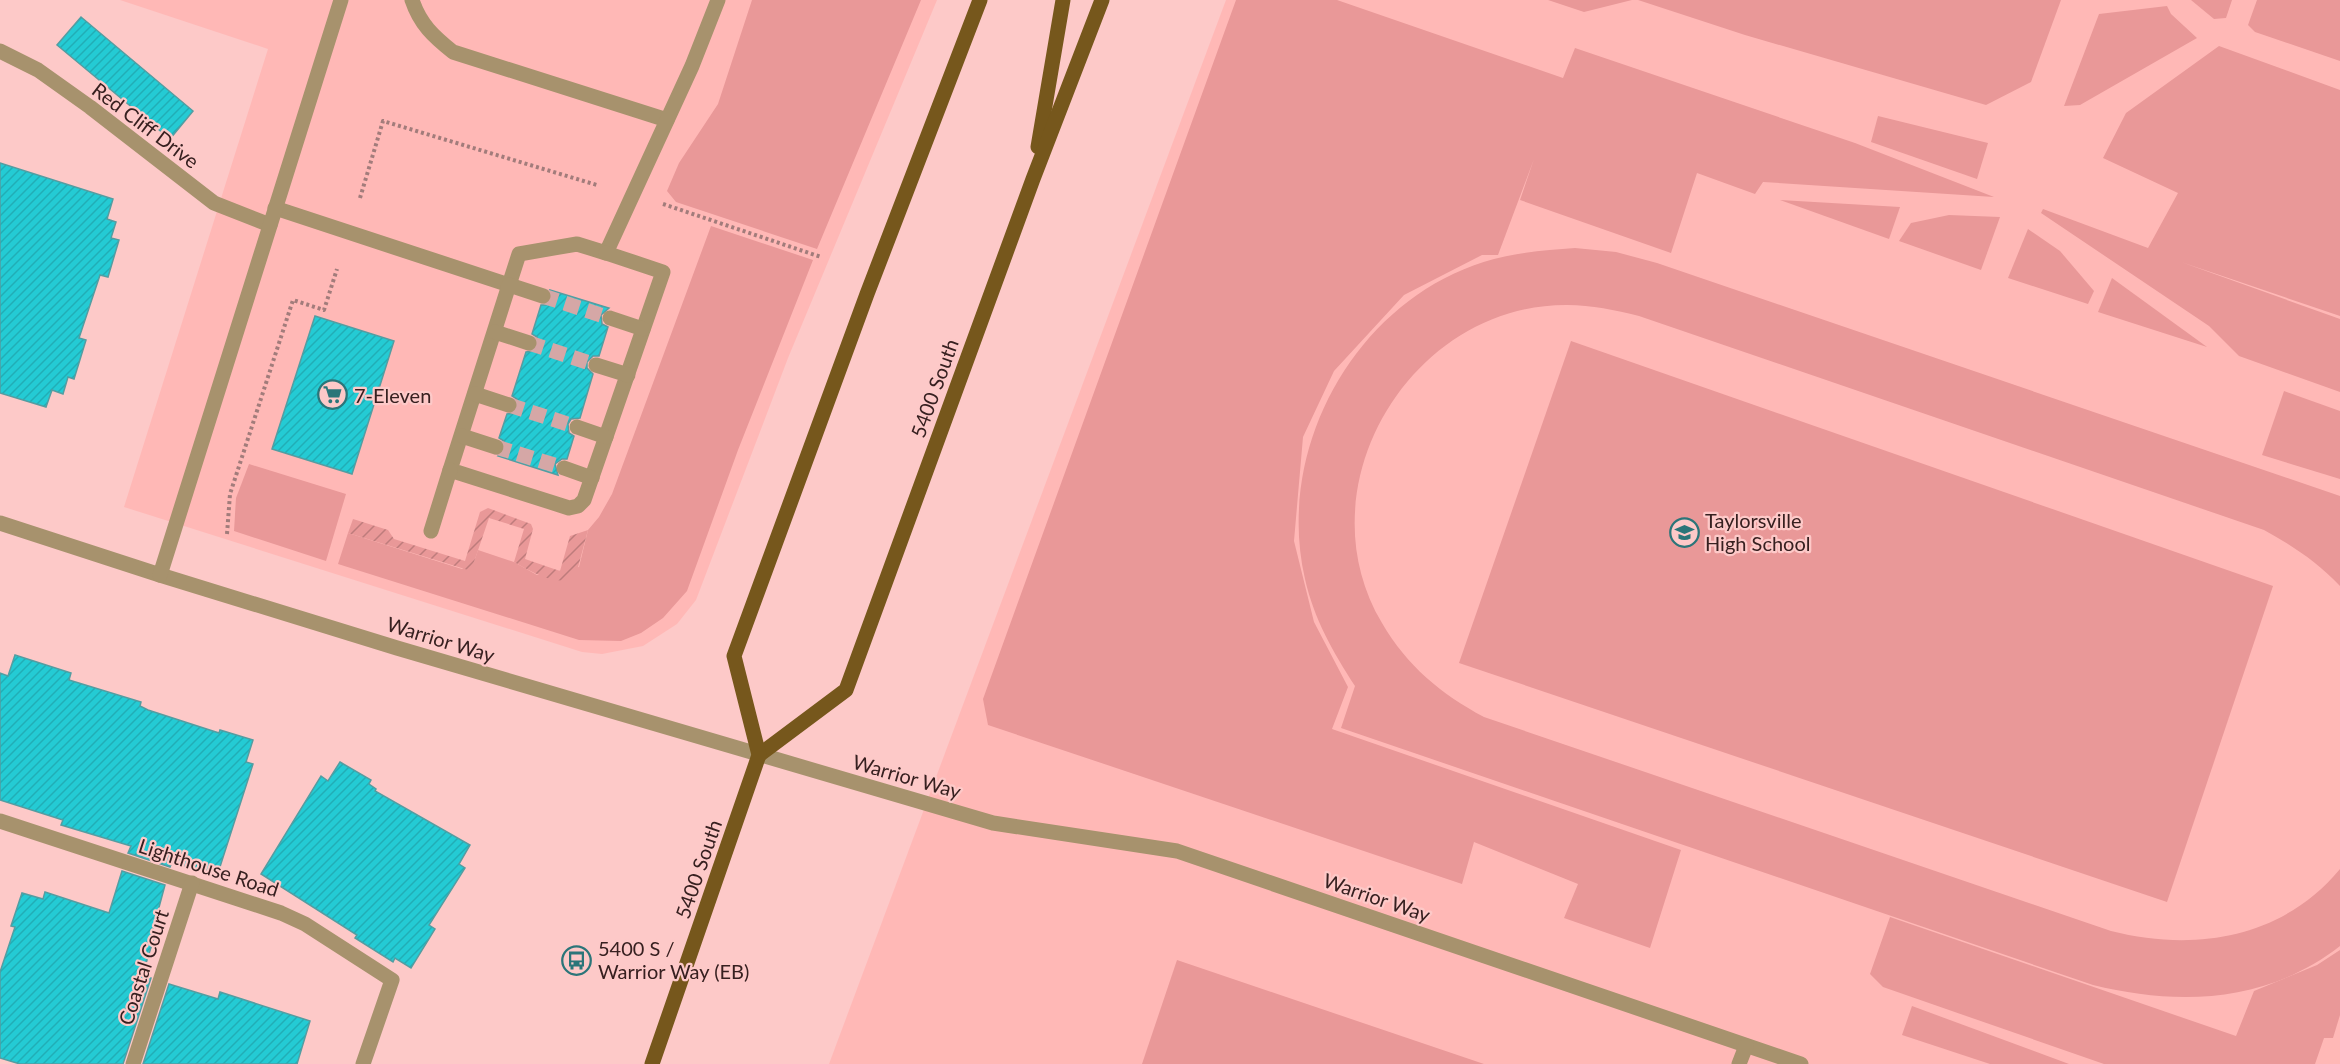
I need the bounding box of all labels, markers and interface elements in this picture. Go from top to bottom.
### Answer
street label: Red Cliff Drive [88,77,204,173]
street label: 5400 South [905,335,963,441]
supermarket icon: 7-Eleven [317,379,349,411]
place label: 7-Eleven [354,383,431,407]
place label: Taylorsville High School [1705,508,1811,555]
school or university icon: Taylorsville High School [1668,516,1700,548]
street label: Warrior Way [384,611,498,667]
street label: Warrior Way [850,749,965,803]
street label: 5400 South [670,816,726,922]
street label: Lighthouse Road [136,833,282,901]
street label: Warrior Way [1320,867,1434,927]
street label: Coastal Court [113,906,173,1028]
place label: 5400 S / Warrior Way (EB) [598,936,749,983]
bus stop icon: 5400 S / Warrior Way (EB) [561,944,593,976]

